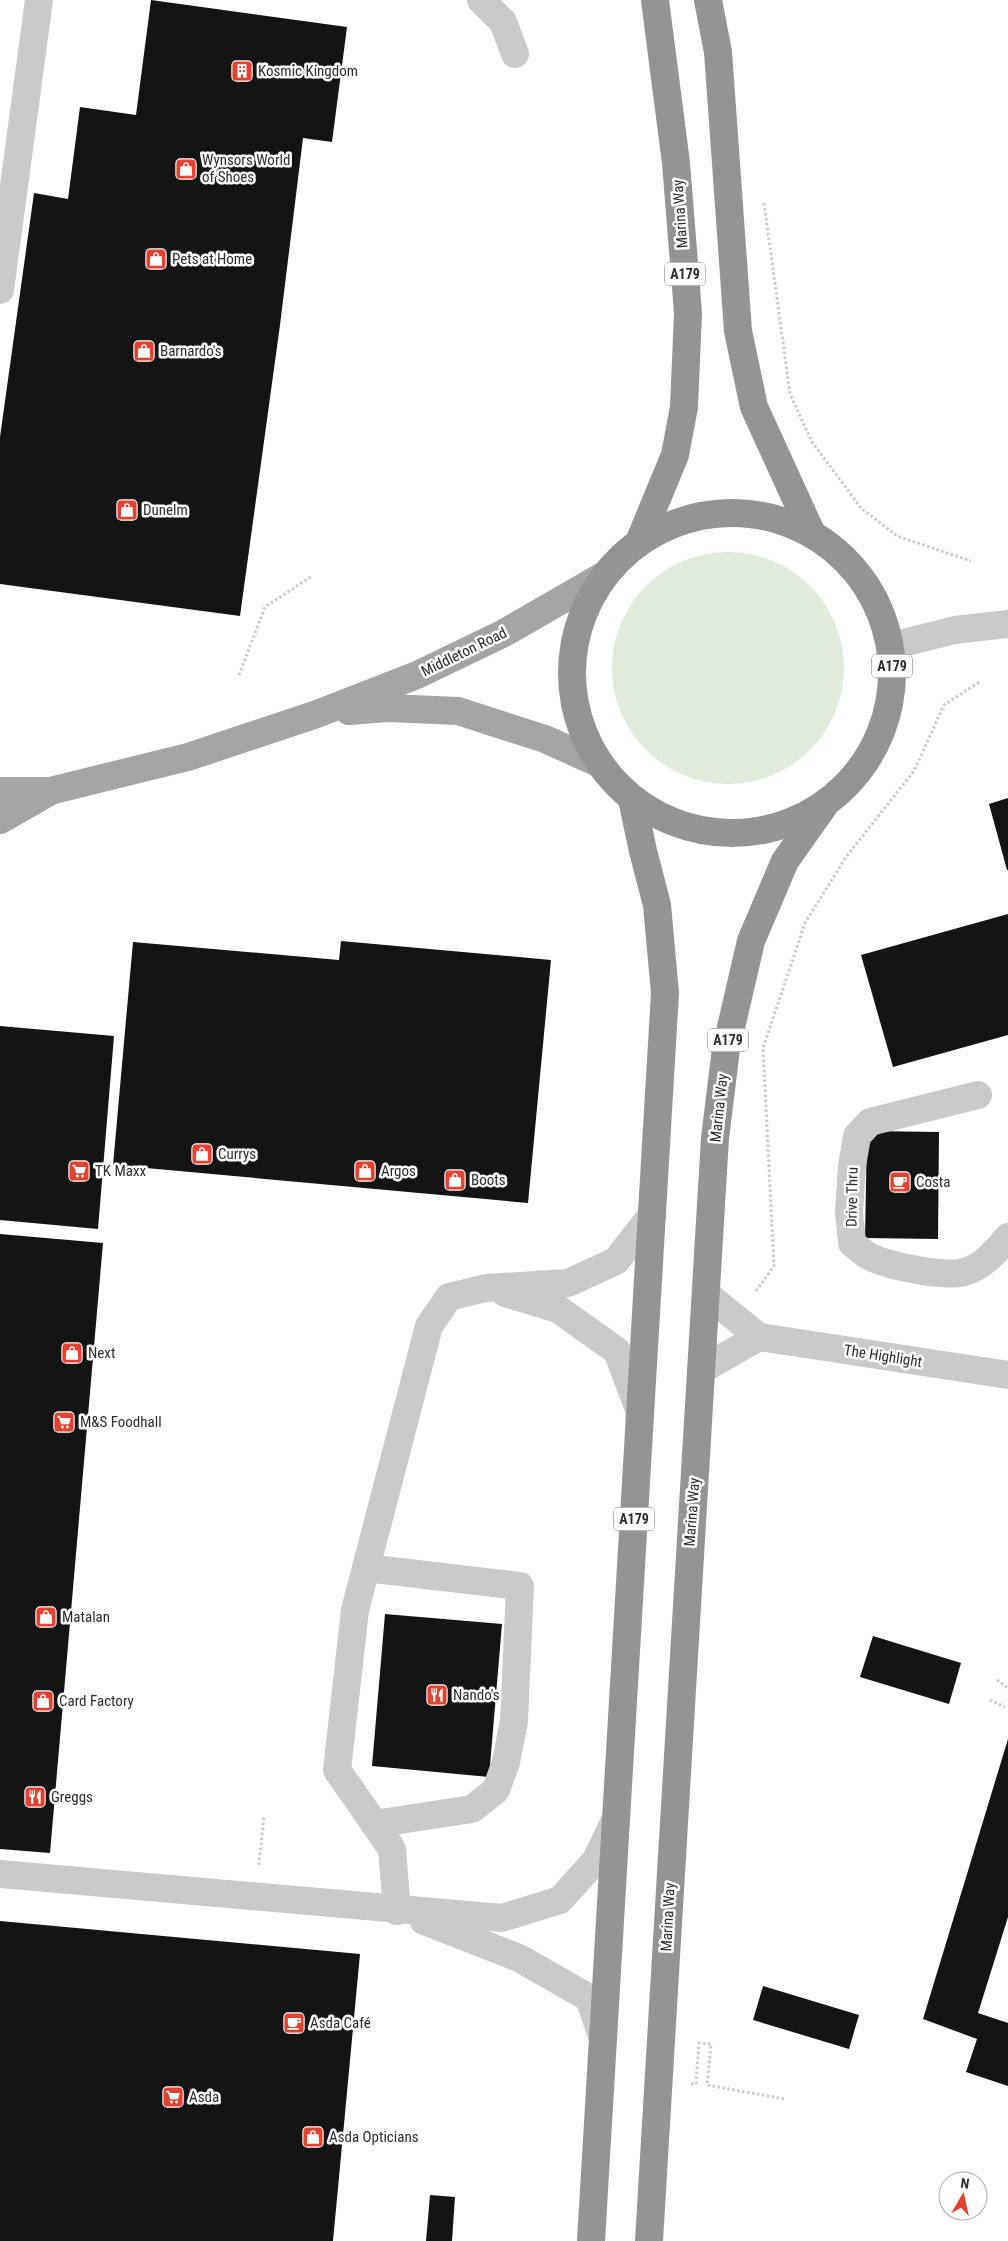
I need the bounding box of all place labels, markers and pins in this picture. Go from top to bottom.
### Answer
building icon: Kosmic Kingdom [230,59,254,83]
place label: Kosmic Kingdom [258,62,358,80]
place label: Wynsors World of Shoes [202,151,290,186]
shop icon: Wynsors World of Shoes [174,157,198,181]
shop icon: Pets at Home [144,247,168,271]
place label: Pets at Home [172,250,252,268]
shop icon: Barnardo's [132,339,156,363]
place label: Barnardo's [160,342,222,360]
shop icon: Dunelm [115,498,139,522]
place label: Dunelm [143,501,188,519]
shop icon: Currys [190,1142,214,1166]
place label: Currys [218,1145,256,1163]
supermarket icon: TK Maxx [67,1159,91,1183]
shop icon: Argos [353,1159,377,1183]
place label: TK Maxx [95,1162,147,1180]
place label: Argos [381,1162,416,1180]
shop icon: Boots [443,1168,467,1192]
cafe icon: Costa [888,1170,912,1194]
place label: Boots [471,1171,506,1189]
place label: Costa [916,1173,951,1191]
shop icon: Next [60,1341,84,1365]
place label: Next [88,1344,115,1362]
supermarket icon: M&S Foodhall [52,1410,76,1434]
place label: M&S Foodhall [80,1413,162,1431]
shop icon: Matalan [34,1605,58,1629]
place label: Matalan [62,1608,110,1626]
restaurant icon: Nando's [425,1683,449,1707]
place label: Nando's [453,1686,500,1704]
shop icon: Card Factory [31,1689,55,1713]
place label: Card Factory [59,1692,134,1710]
restaurant icon: Greggs [23,1785,47,1809]
place label: Greggs [51,1788,93,1806]
cafe icon: Asda Café [282,2011,306,2035]
place label: Asda Café [310,2014,371,2032]
supermarket icon: Asda [161,2085,185,2109]
place label: Asda [189,2088,219,2106]
shop icon: Asda Opticians [301,2125,325,2149]
place label: Asda Opticians [329,2128,419,2146]

